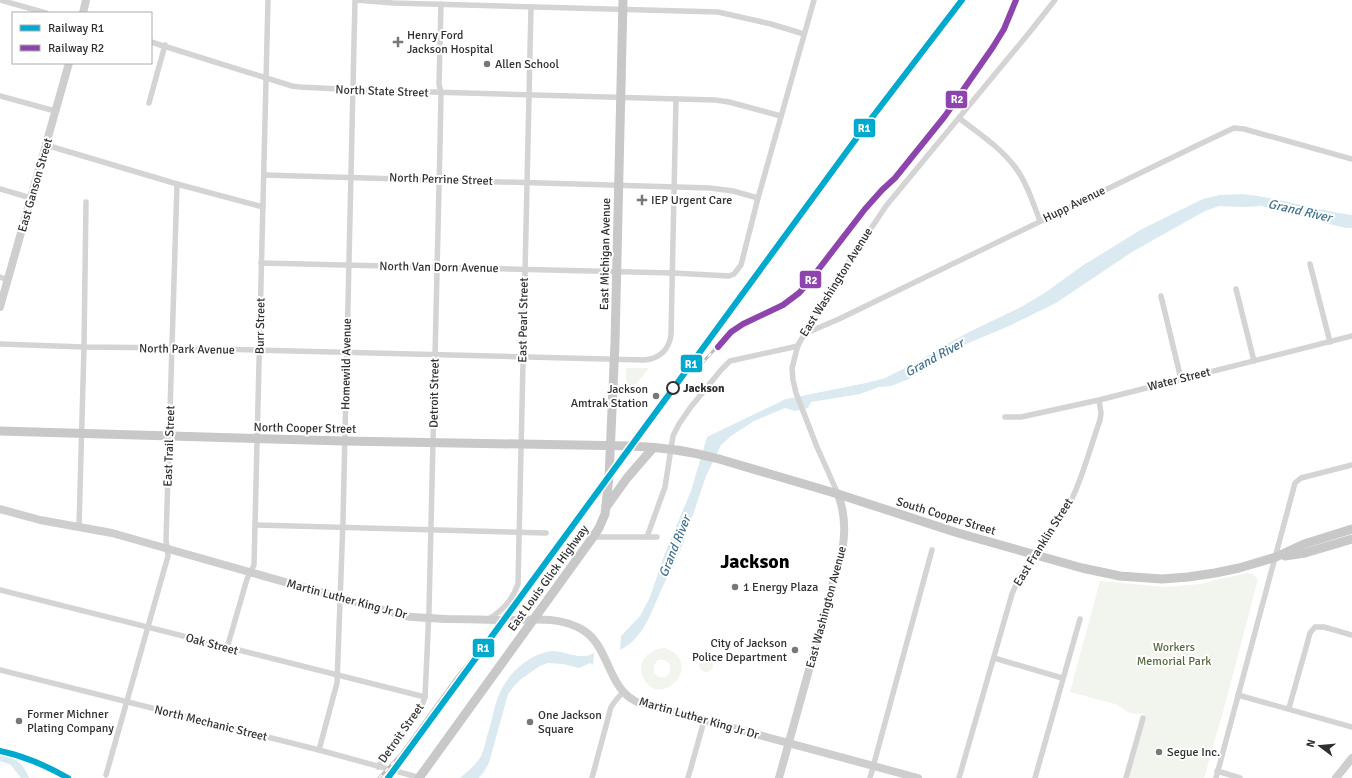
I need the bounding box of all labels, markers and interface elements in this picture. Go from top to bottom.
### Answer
legend [12,12,152,64]
text: Railway R1 [48,21,104,36]
place label: Henry Ford Jackson Hospital [407,28,494,57]
marker: Henry Ford Jackson Hospital [392,36,404,48]
text: Railway R2 [48,41,104,56]
place label: Allen School [495,57,560,72]
marker: Allen School [482,59,492,69]
street label: North State Street [335,82,429,101]
line badge: R2 [945,90,968,109]
text: R2 [951,93,963,106]
line badge: R1 [853,118,876,138]
text: R1 [858,122,870,135]
street label: East Ganson Street [15,136,56,234]
street label: North Perrine Street [389,170,493,189]
street label: Hupp Avenue [1041,183,1108,226]
place label: IEP Urgent Care [651,193,732,208]
marker: IEP Urgent Care [636,194,648,206]
water label: Grand River [1266,196,1335,227]
street label: East Michigan Avenue [597,198,614,310]
street label: East Washington Avenue [797,225,876,340]
street label: North Van Dorn Avenue [379,259,499,276]
line badge: R2 [799,270,822,289]
text: R2 [805,274,817,287]
street label: East Pearl Street [515,277,532,363]
street label: Burr Street [253,298,268,354]
street label: Homewild Avenue [338,318,355,410]
water label: Grand River [902,334,969,381]
street label: North Park Avenue [139,341,235,358]
line badge: R1 [680,354,703,373]
street label: Detroit Street [426,358,443,428]
text: R1 [685,358,697,371]
street label: Water Street [1146,364,1212,395]
marker: Jackson [666,381,680,395]
place label: Jackson [683,381,725,396]
place label: Jackson Amtrak Station [571,382,648,411]
marker: Jackson Amtrak Station [651,391,661,401]
street label: East Trail Street [161,405,178,487]
street label: North Cooper Street [253,420,356,437]
street label: South Cooper Street [894,494,997,539]
street label: East Franklin Street [1010,496,1077,589]
water label: Grand River [655,511,695,579]
street label: East Louis Glick Highway [505,522,592,634]
street label: East Washington Avenue [803,544,850,670]
district label: Jackson [720,549,790,574]
street label: Martin Luther King Jr Dr [285,576,409,623]
place label: 1 Energy Plaza [743,580,818,595]
marker: 1 Energy Plaza [730,582,740,592]
street label: Oak Street [184,630,240,659]
place label: City of Jackson Police Department [692,636,787,665]
line badge: R1 [472,638,495,658]
park label: Workers Memorial Park [1137,640,1211,669]
text: R1 [477,642,489,655]
marker: City of Jackson Police Department [790,645,800,655]
street label: Martin Luther King Jr Dr [637,694,761,743]
street label: Detroit Street [375,700,428,766]
street label: North Mechanic Street [153,702,269,745]
place label: Former Michner Plating Company [27,707,114,736]
place label: One Jackson Square [538,708,602,737]
marker: Former Michner Plating Company [14,716,24,726]
marker: One Jackson Square [525,717,535,727]
north arrow [1300,726,1340,766]
text: N [1304,738,1318,749]
place label: Segue Inc. [1167,745,1220,760]
marker: Segue Inc. [1154,747,1164,757]

